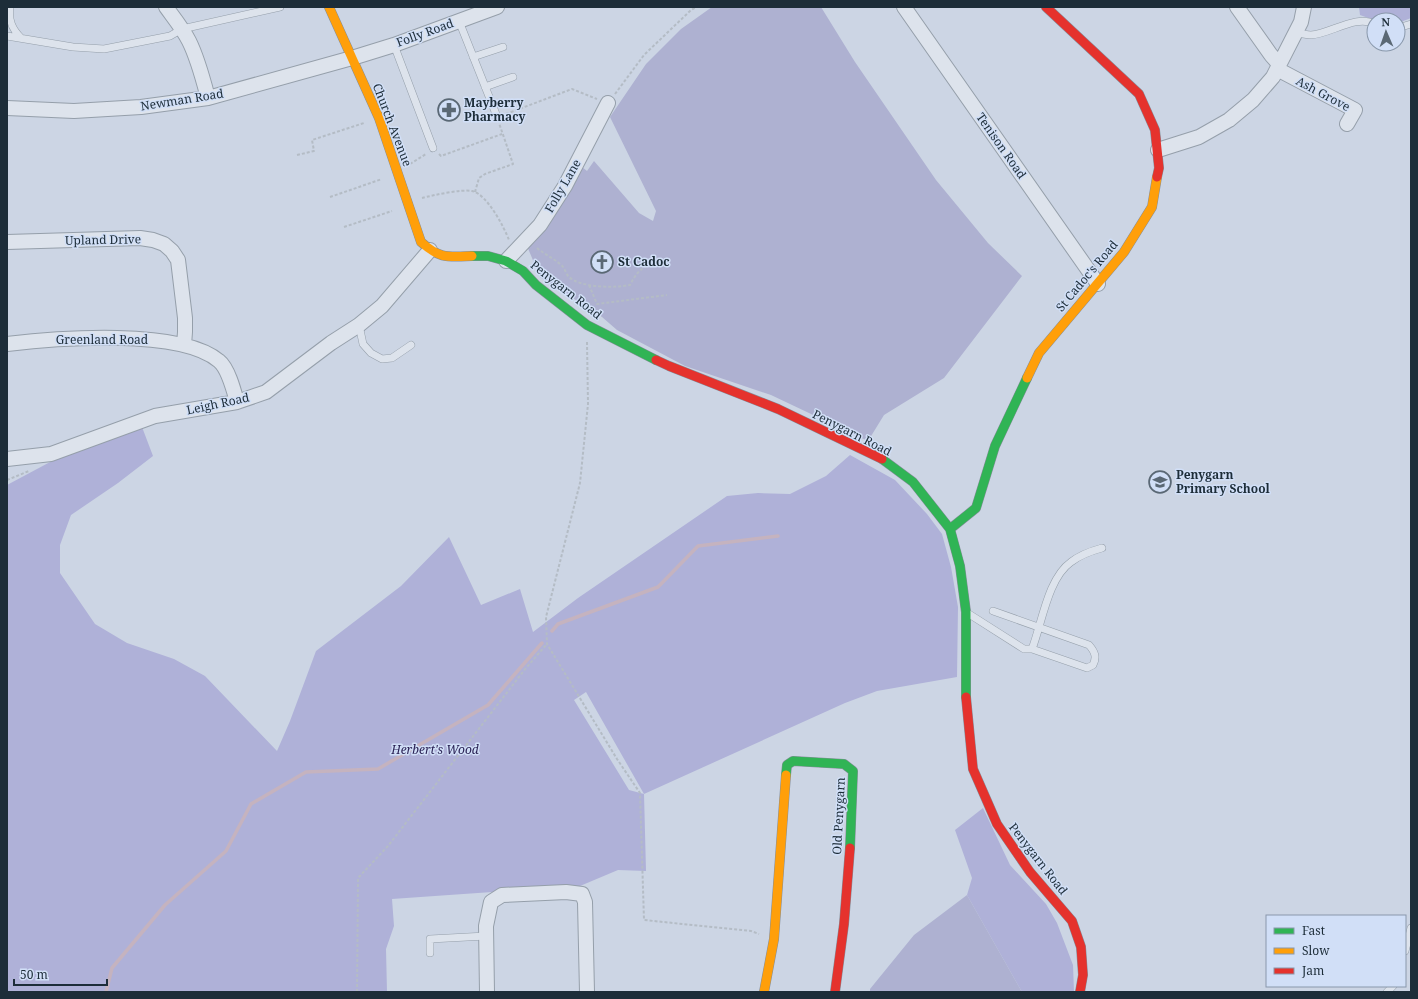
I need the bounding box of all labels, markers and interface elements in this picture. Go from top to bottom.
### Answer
north arrow [1366,12,1406,52]
street label: Folly Road [394,14,456,51]
text: N [1381,14,1391,29]
street label: Ash Grove [1293,72,1353,115]
street label: Church Avenue [369,81,416,169]
street label: Newman Road [139,84,225,114]
place label: Mayberry Pharmacy [464,94,525,125]
pharmacy icon: Mayberry Pharmacy [436,97,462,123]
street label: Tenison Road [972,109,1031,183]
street label: Folly Lane [540,156,585,216]
street label: Upland Drive [65,230,141,249]
street label: St Cadoc's Road [1052,236,1122,315]
church icon: St Cadoc [589,249,615,275]
place label: St Cadoc [618,253,670,270]
street label: Penygarn Road [527,256,606,323]
street label: Greenland Road [56,331,149,348]
street label: Leigh Road [185,388,252,418]
street label: Penygarn Road [810,405,895,460]
place label: Penygarn Primary School [1176,466,1271,497]
school or university icon: Penygarn Primary School [1147,469,1173,495]
park label: Herbert's Wood [390,741,479,758]
street label: Old Penygarn [828,776,849,855]
street label: Penygarn Road [1005,819,1072,899]
legend [1266,915,1406,987]
text: Fast [1302,922,1325,939]
text: Slow [1302,942,1330,959]
scale bar [14,961,107,987]
text: Jam [1301,962,1324,979]
text: 50 m [20,966,48,983]

